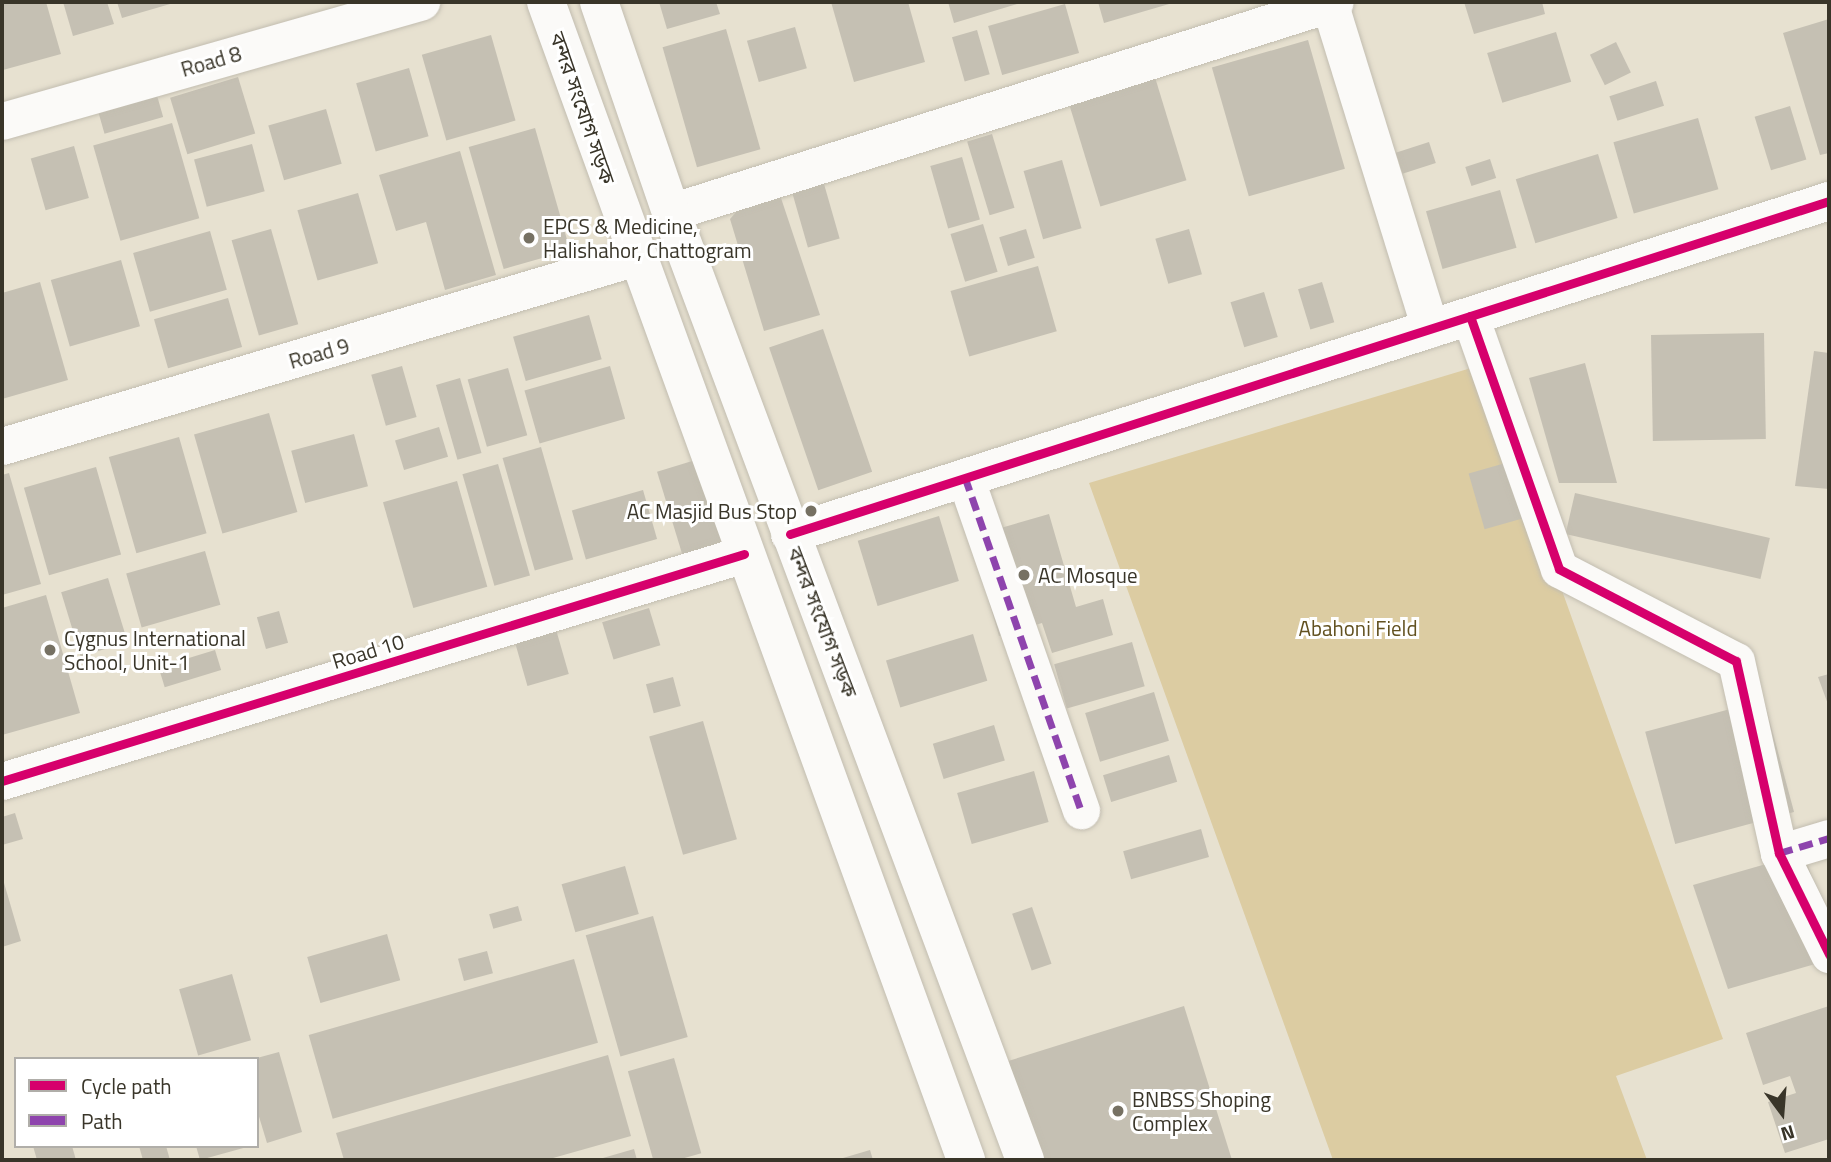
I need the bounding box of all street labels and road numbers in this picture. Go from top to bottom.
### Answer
street label: বন্দর সংযোগ সড়ক [545,29,621,187]
street label: Road 8 [178,40,244,82]
street label: Road 9 [286,332,352,374]
street label: বন্দর সংযোগ সড়ক [783,543,863,701]
street label: Road 10 [329,628,407,674]

